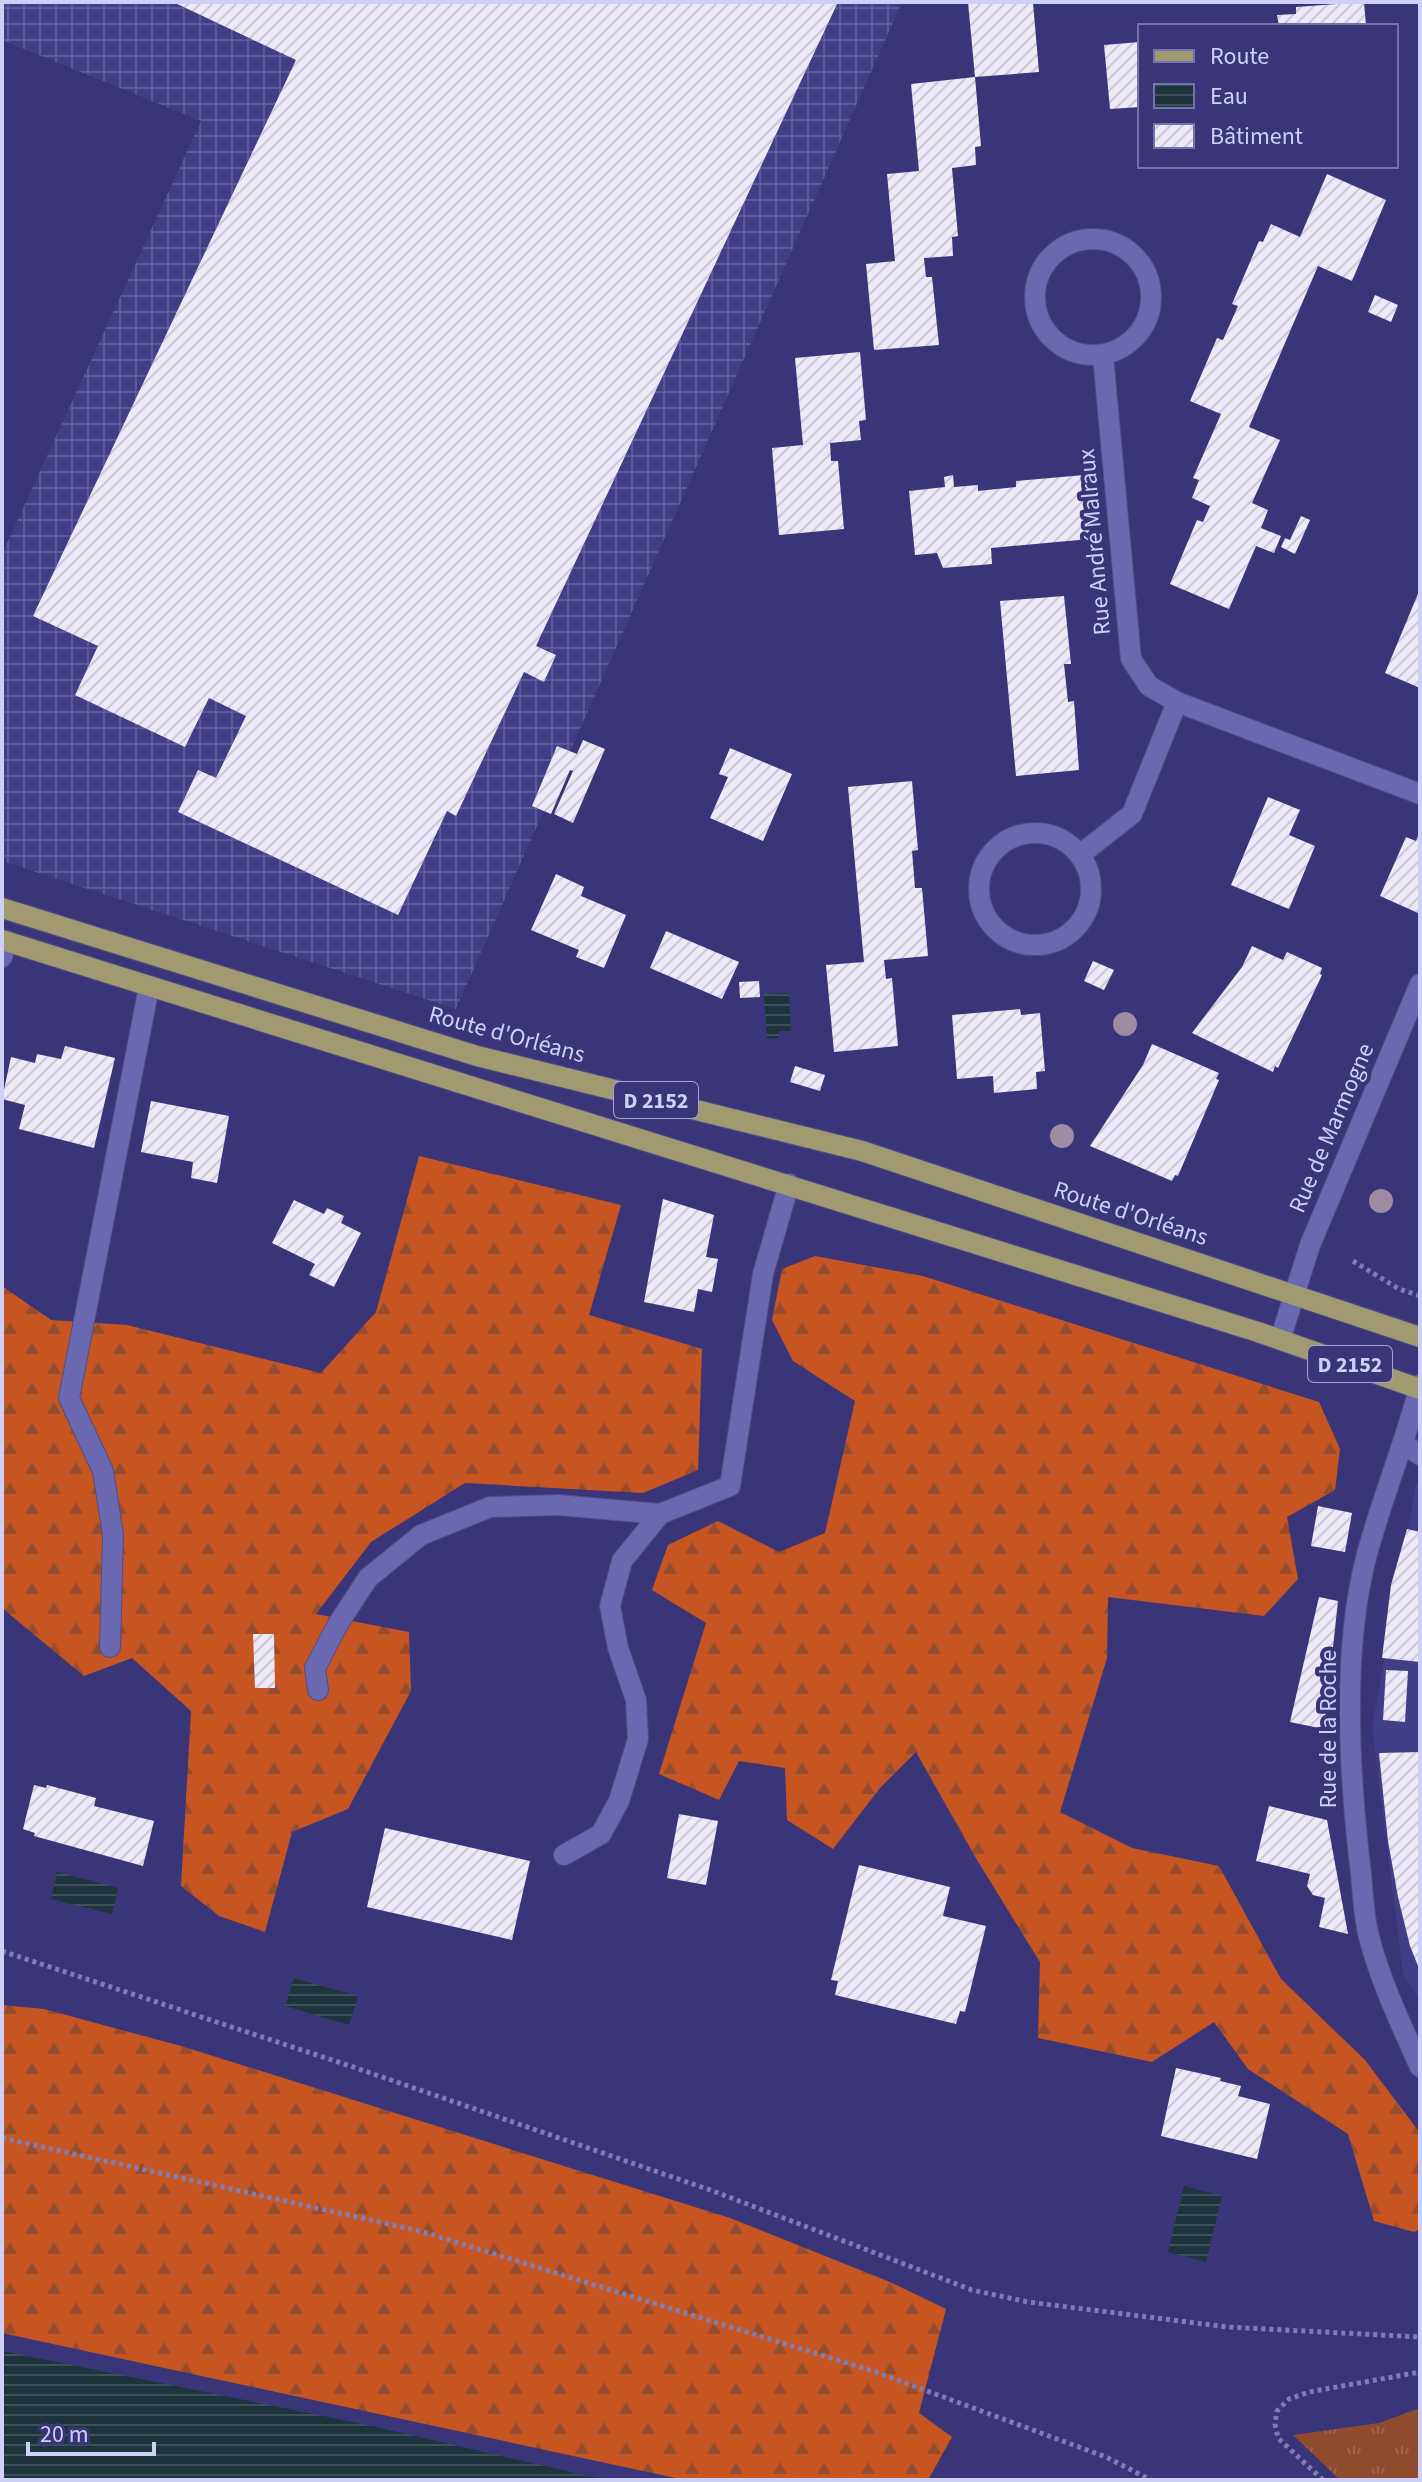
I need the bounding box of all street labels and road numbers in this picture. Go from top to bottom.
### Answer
street label: Rue André Malraux [1069,447,1120,637]
street label: Route d'Orléans [425,997,589,1072]
street label: Rue de Marmogne [1280,1038,1383,1218]
road number: D 2152 [614,1082,698,1118]
street label: Route d'Orléans [1049,1172,1213,1255]
road number: D 2152 [1308,1346,1392,1382]
street label: Rue de la Roche [1311,1650,1346,1808]

